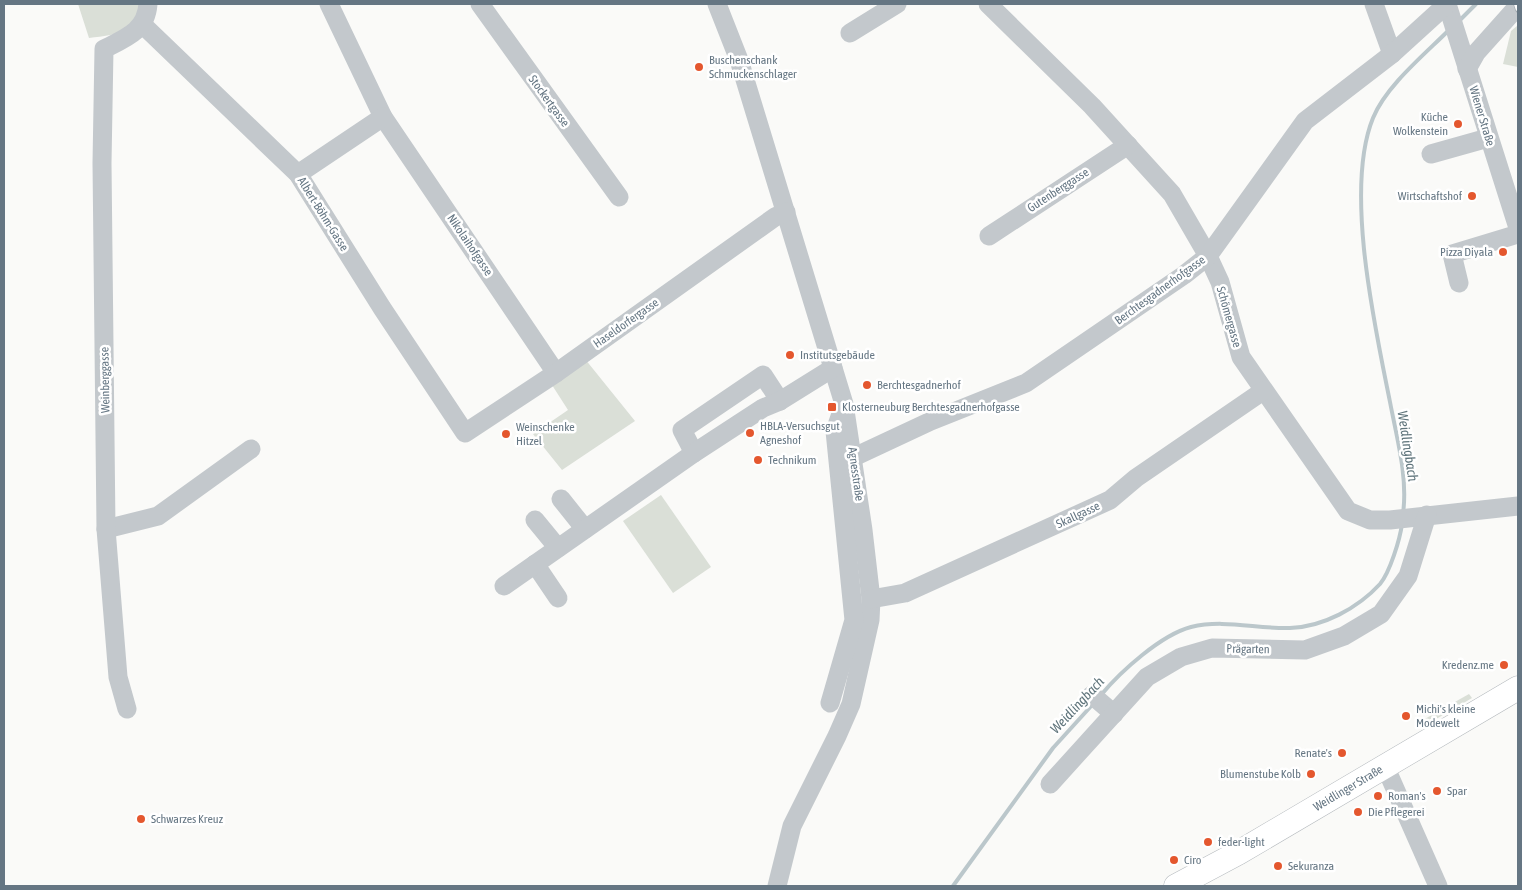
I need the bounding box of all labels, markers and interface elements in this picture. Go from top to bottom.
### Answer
place label: Buschenschank Schmuckenschlager [709,53,797,81]
marker: Buschenschank Schmuckenschlager [693,61,705,73]
street label: Stockertgasse [526,73,572,129]
street label: Wiener Straße [1466,84,1498,148]
place label: Küche Wolkenstein [1393,110,1448,138]
marker: Küche Wolkenstein [1452,118,1464,130]
street label: Gutenberggasse [1025,165,1091,215]
street label: Albert-Böhm-Gasse [295,174,351,254]
place label: Wirtschaftshof [1398,189,1463,203]
marker: Wirtschaftshof [1466,190,1478,202]
street label: Nikolaihofgasse [444,212,496,278]
place label: Pizza Diyala [1440,245,1493,259]
marker: Pizza Diyala [1497,246,1509,258]
street label: Berchtesgadnerhofgasse [1112,253,1208,327]
street label: Schömergasse [1214,285,1244,349]
street label: Haseldorfergasse [591,295,661,351]
street label: Weinberggasse [97,347,113,413]
place label: Institutsgebäude [800,348,875,362]
marker: Institutsgebäude [784,349,796,361]
place label: Berchtesgadnerhof [877,378,961,392]
marker: Berchtesgadnerhof [861,379,873,391]
place label: Klosterneuburg Berchtesgadnerhofgasse [842,400,1020,414]
marker: Klosterneuburg Berchtesgadnerhofgasse [826,401,838,413]
water label: Weidlingbach [1395,410,1422,483]
place label: HBLA-Versuchsgut Agneshof [760,419,840,447]
place label: Weinschenke Hitzel [516,420,575,448]
marker: HBLA-Versuchsgut Agneshof [744,427,756,439]
marker: Weinschenke Hitzel [500,428,512,440]
street label: Agnesstraße [845,446,867,502]
place label: Technikum [768,453,817,467]
marker: Technikum [752,454,764,466]
street label: Skallgasse [1054,499,1102,531]
street label: Prägarten [1226,642,1270,656]
place label: Kredenz.me [1442,658,1494,672]
marker: Kredenz.me [1498,659,1510,671]
water label: Weidlingbach [1047,673,1107,737]
place label: Michi's kleine Modewelt [1416,702,1476,730]
marker: Michi's kleine Modewelt [1400,710,1412,722]
place label: Renate's [1295,746,1332,760]
marker: Renate's [1336,747,1348,759]
street label: Weidlinger Straße [1311,762,1385,814]
place label: Blumenstube Kolb [1220,767,1301,781]
marker: Blumenstube Kolb [1305,768,1317,780]
place label: Spar [1447,784,1467,798]
marker: Spar [1431,785,1443,797]
place label: Roman's [1388,789,1426,803]
marker: Roman's [1372,790,1384,802]
place label: Die Pflegerei [1368,805,1424,819]
marker: Die Pflegerei [1352,806,1364,818]
place label: Schwarzes Kreuz [151,812,224,826]
marker: Schwarzes Kreuz [135,813,147,825]
place label: feder-light [1218,835,1265,849]
marker: feder-light [1202,836,1214,848]
place label: Ciro [1184,853,1202,867]
marker: Ciro [1168,854,1180,866]
place label: Sekuranza [1288,859,1334,873]
marker: Sekuranza [1272,860,1284,872]

